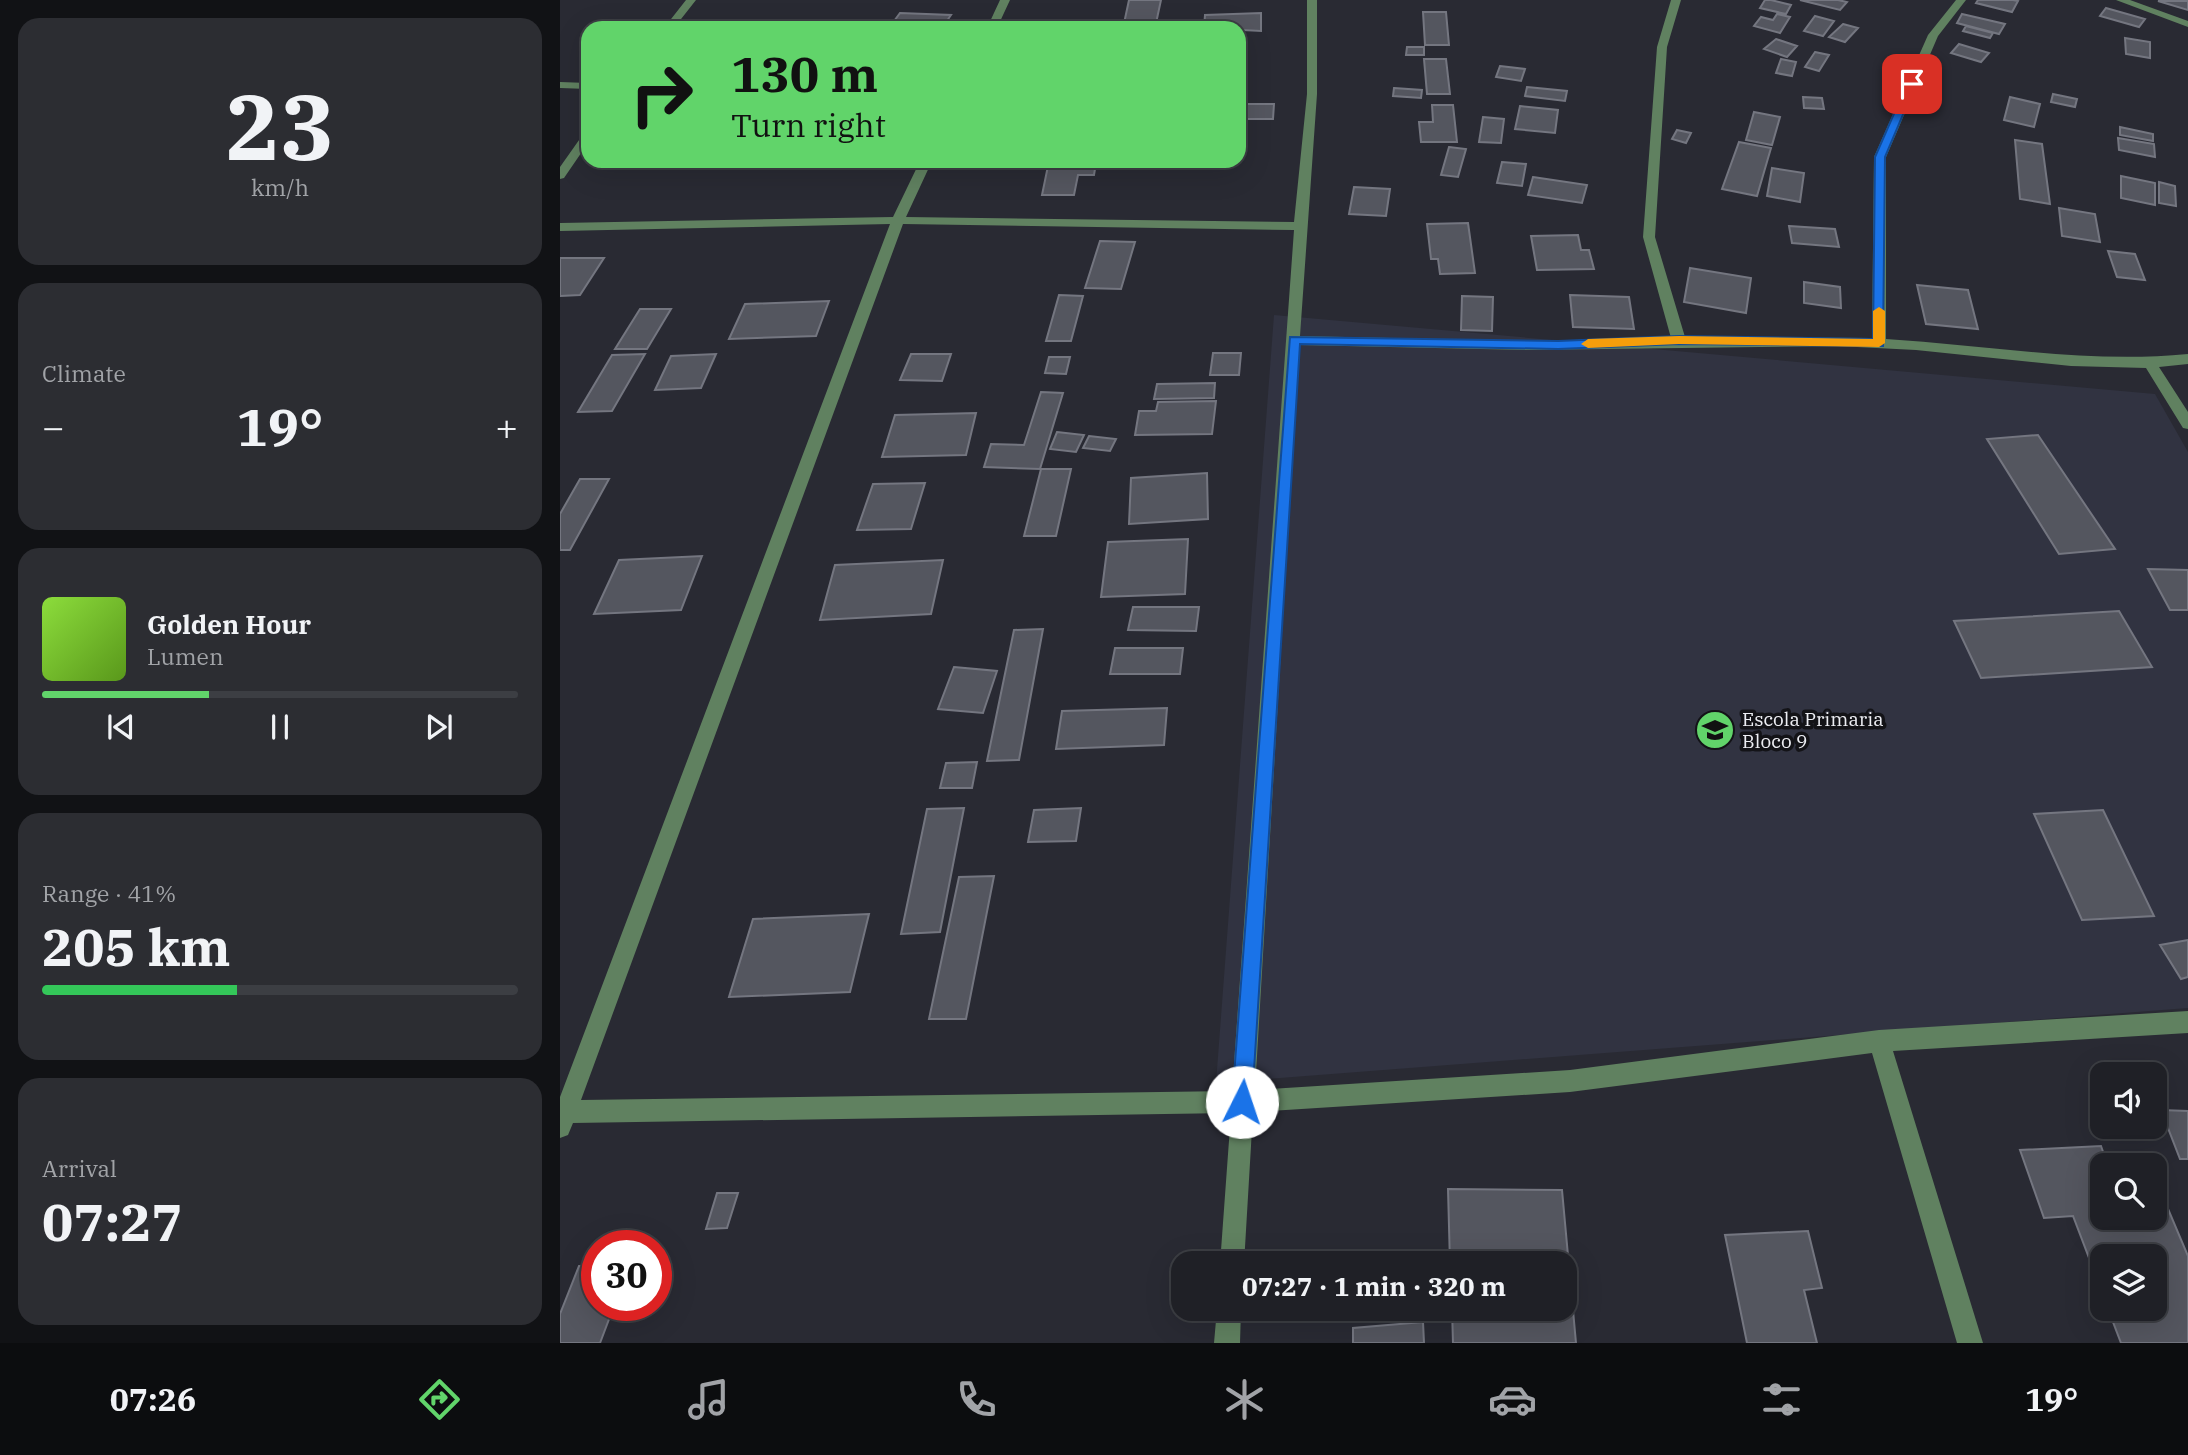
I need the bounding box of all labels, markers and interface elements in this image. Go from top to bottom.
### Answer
text: 130 m [731,42,878,105]
icon: right [616,49,707,140]
pin [1882,54,1942,114]
icon: arrive [1893,65,1931,103]
text: 23 [225,67,335,185]
text: Turn right [731,104,886,146]
text: km/h [251,172,309,202]
text: Climate [42,358,126,388]
text: 19° [237,393,323,460]
text: − [42,402,65,451]
text: + [495,402,518,451]
text: Golden Hour [147,607,311,641]
text: Lumen [147,641,224,671]
place label: Escola Primaria Bloco 9 [1742,707,1884,753]
icon: previous [102,708,140,746]
icon: pause [261,708,299,746]
icon: next [420,708,458,746]
school or university icon: Escola Primaria Bloco 9 [1694,709,1736,751]
text: Range · 41% [42,878,176,908]
text: 205 km [42,913,231,980]
map controls [2090,1062,2167,1321]
button: sound [2090,1062,2167,1139]
position arrow [1205,1065,1279,1139]
text: Arrival [42,1153,117,1183]
button: search [2090,1153,2167,1230]
text: 07:27 [42,1188,183,1255]
speed limit sign: 30 [581,1230,672,1321]
button: layers [2090,1244,2167,1321]
text: 07:27 · 1 min · 320 m [1242,1269,1506,1303]
icon: directions [415,1375,464,1424]
icon: music [684,1375,733,1424]
icon: phone [952,1375,1001,1424]
icon: climate [1220,1375,1269,1424]
icon: car [1488,1375,1537,1424]
icon: filters [1757,1375,1806,1424]
text: 07:26 [110,1378,196,1420]
text: 19° [2025,1378,2078,1420]

